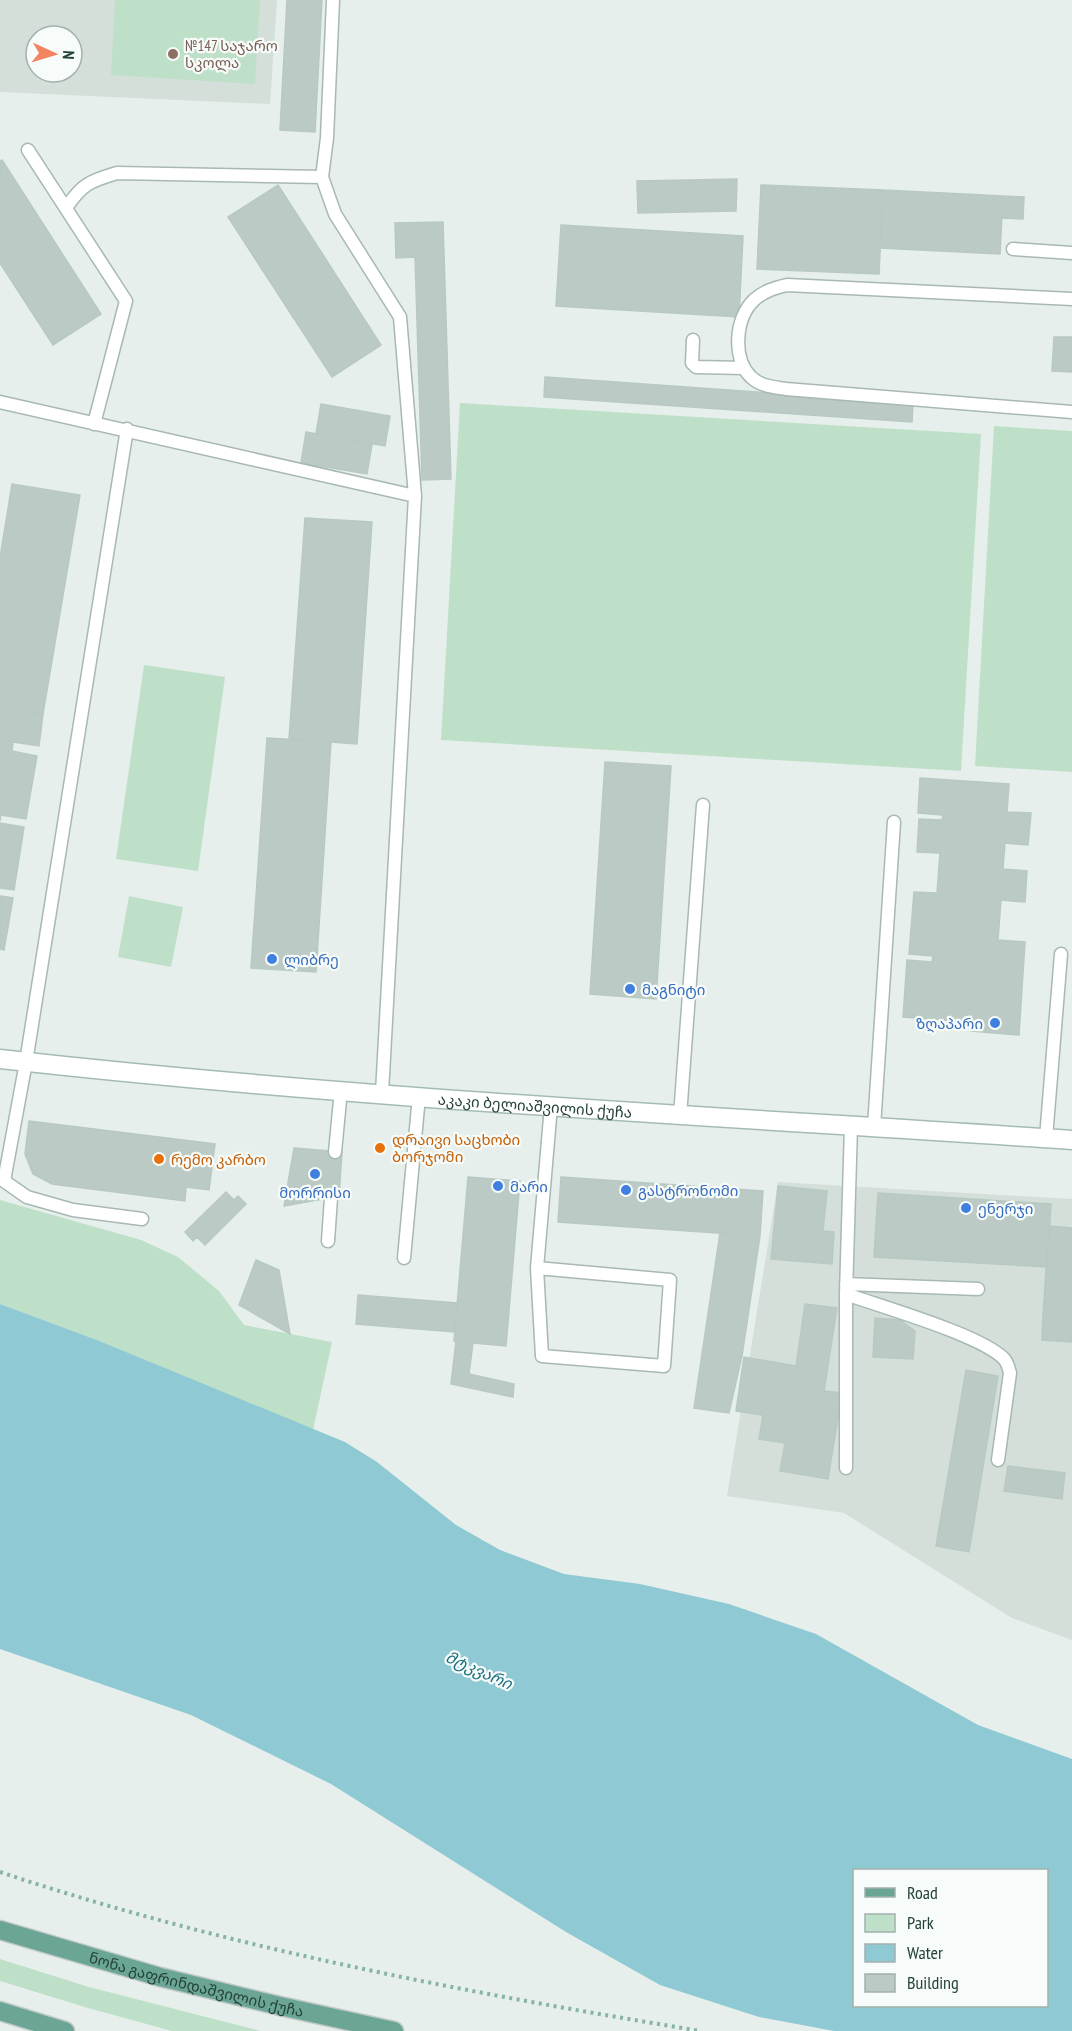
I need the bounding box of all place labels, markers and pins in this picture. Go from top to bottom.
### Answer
place label: №147 საჯარო სკოლა [185,36,278,72]
marker: №147 საჯარო სკოლა [166,47,180,61]
place label: ლიბრე [284,950,339,969]
marker: ლიბრე [265,952,279,966]
place label: მაგნიტი [642,980,705,999]
marker: მაგნიტი [623,982,637,996]
place label: ზღაპარი [916,1014,983,1033]
marker: ზღაპარი [988,1016,1002,1030]
place label: დრაივი საცხობი ბორჯომი [392,1130,520,1166]
marker: დრაივი საცხობი ბორჯომი [373,1141,387,1155]
place label: რემო კარბო [171,1150,266,1169]
marker: რემო კარბო [152,1152,166,1166]
marker: მორრისი [308,1167,322,1181]
place label: მარი [510,1177,548,1196]
marker: მარი [491,1179,505,1193]
place label: გასტრონომი [638,1181,738,1200]
place label: მორრისი [279,1183,351,1202]
marker: გასტრონომი [619,1183,633,1197]
place label: ენერჯი [978,1199,1033,1218]
marker: ენერჯი [959,1201,973,1215]

